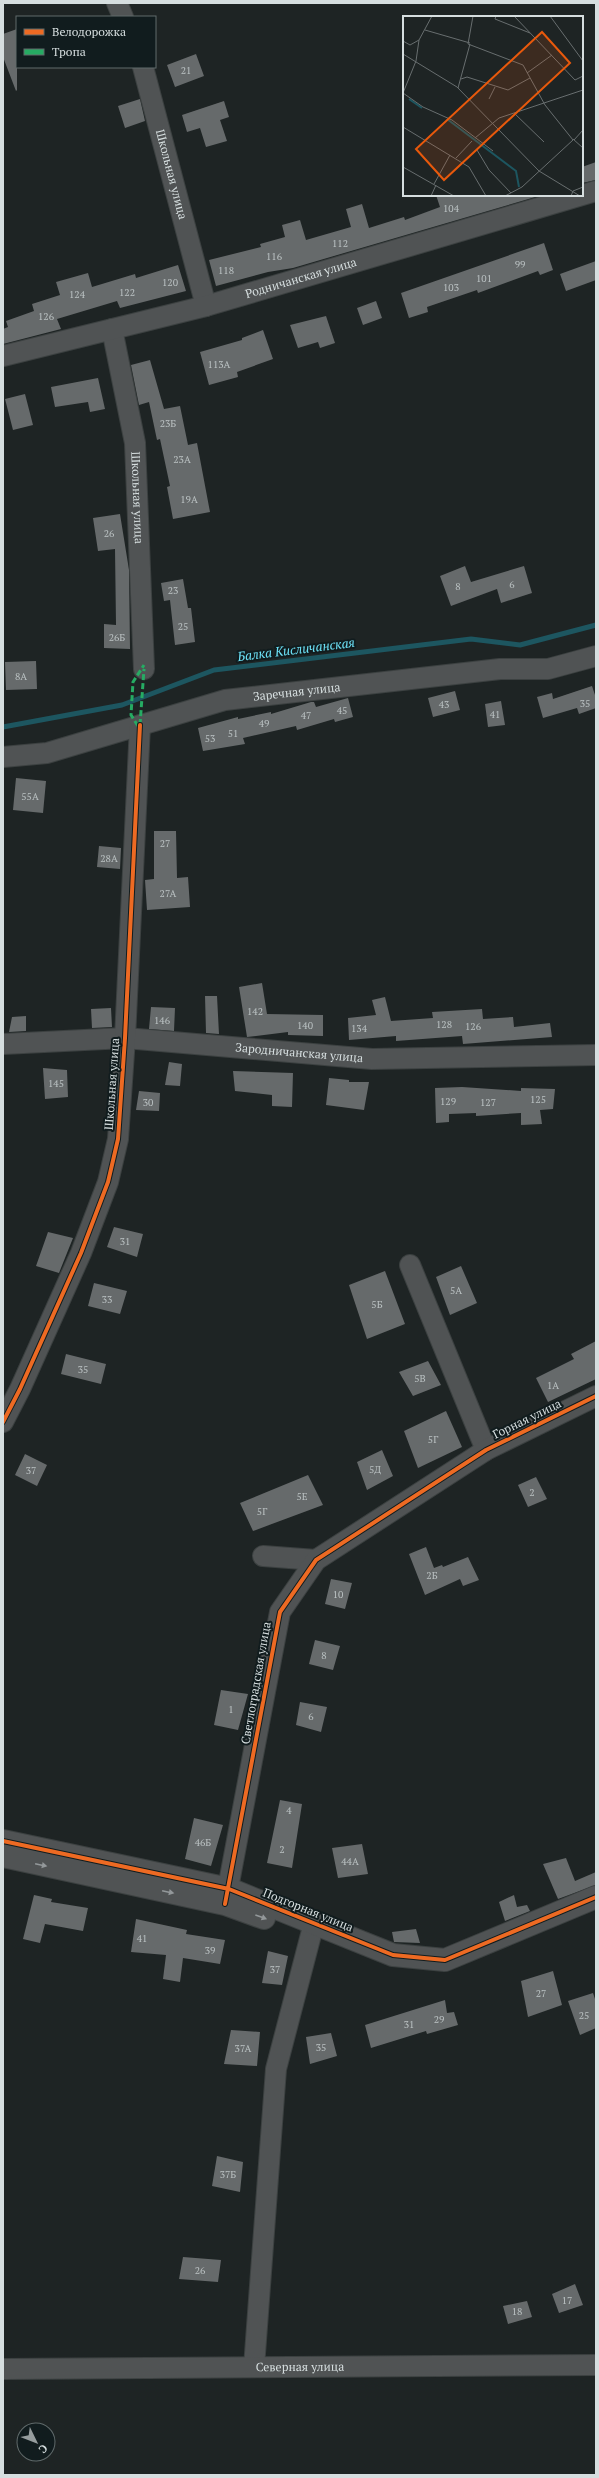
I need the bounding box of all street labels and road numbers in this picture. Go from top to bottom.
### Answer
street label: Школьная улица [153,128,191,221]
street label: Родничанская улица [243,254,358,301]
street label: Школьная улица [128,451,147,544]
street label: Заречная улица [252,679,341,704]
street label: Школьная улица [101,1037,122,1130]
street label: Зародничанская улица [235,1039,364,1065]
street label: Горная улица [490,1395,564,1442]
street label: Светлоградская улица [237,1620,274,1745]
street label: Подгорная улица [261,1885,356,1935]
street label: Северная улица [256,2359,344,2374]

